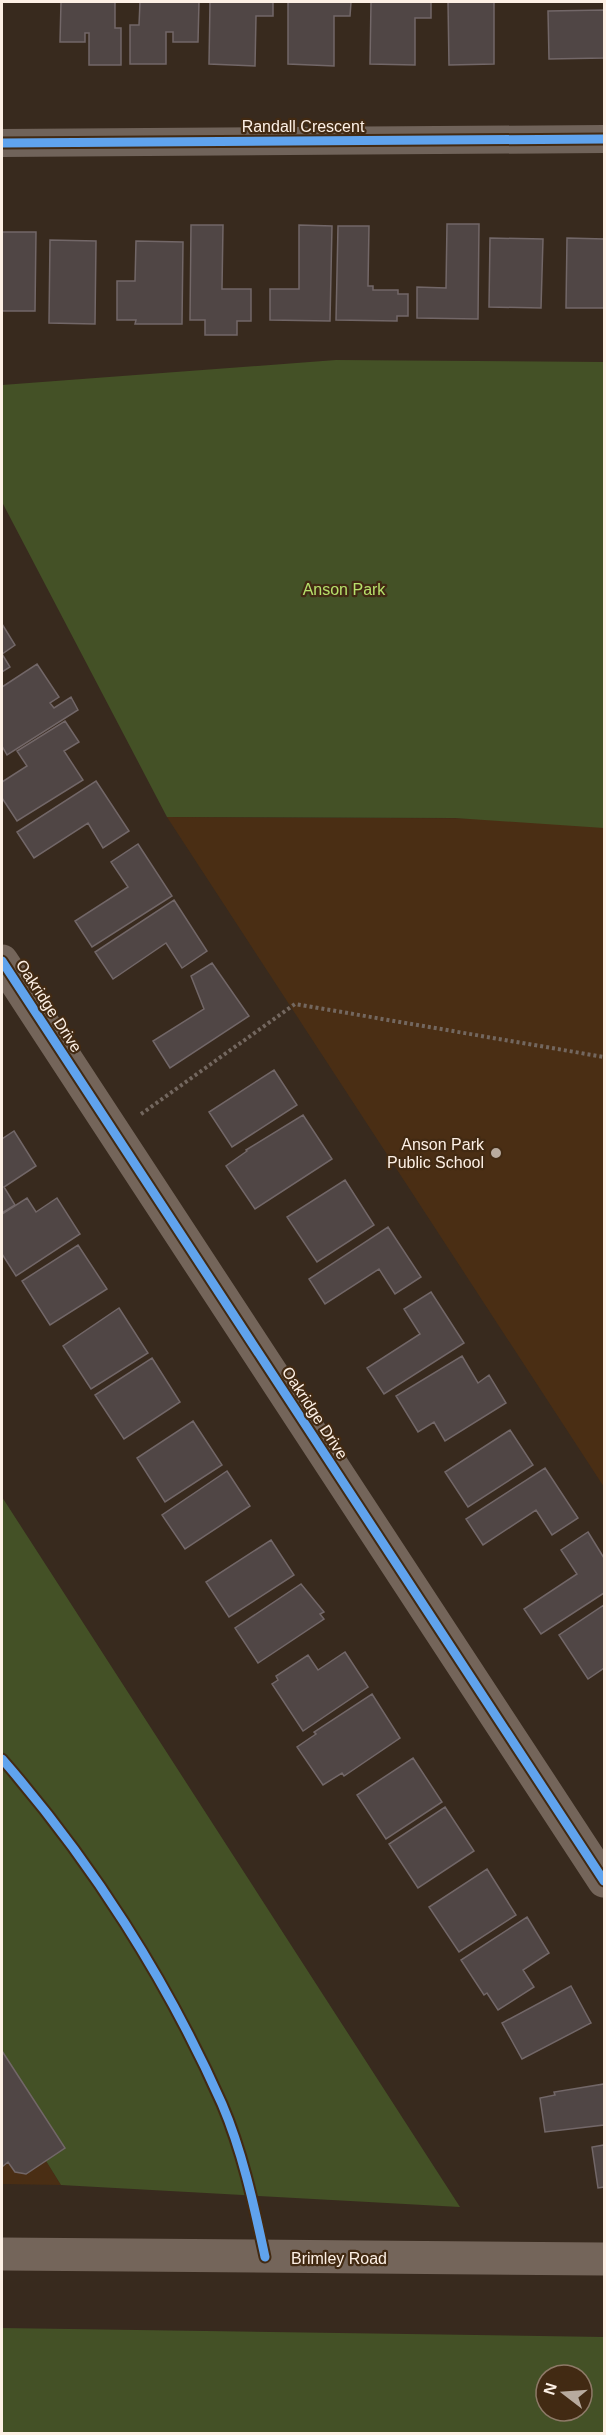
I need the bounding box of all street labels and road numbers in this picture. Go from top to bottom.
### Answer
street label: Randall Crescent [242,118,365,135]
street label: Oakridge Drive [13,957,85,1055]
street label: Oakridge Drive [279,1364,351,1462]
street label: Brimley Road [291,2250,387,2267]

